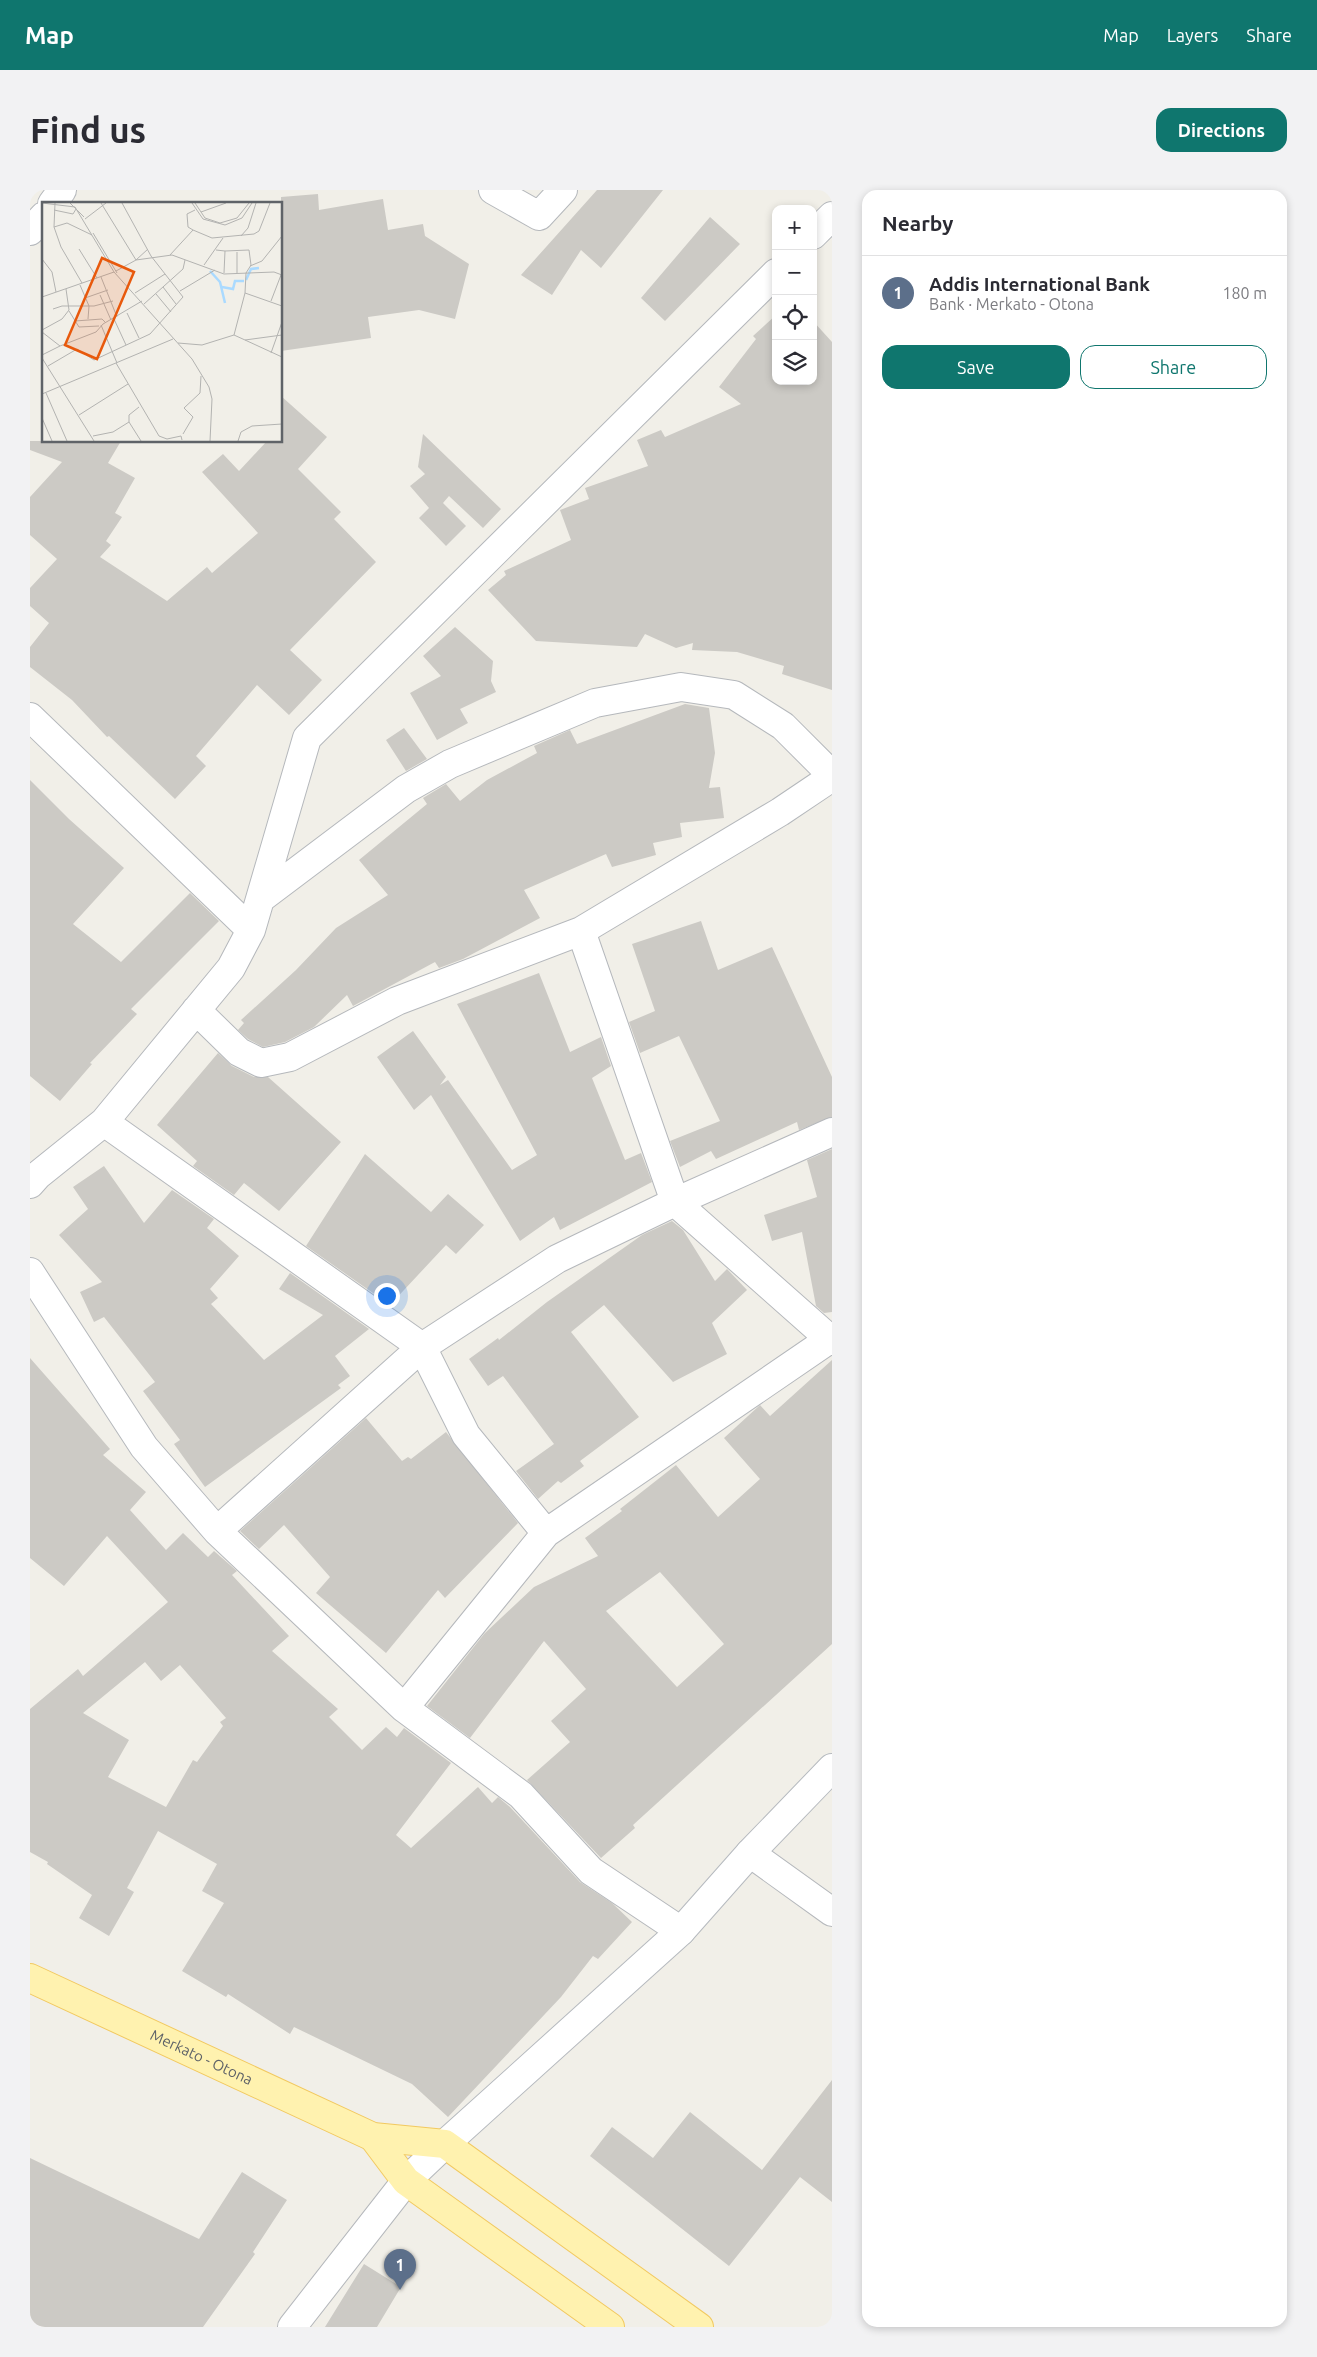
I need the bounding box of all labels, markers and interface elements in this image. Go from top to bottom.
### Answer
text: Map [25,22,74,49]
text: Map [1103,25,1139,45]
text: Layers [1167,25,1218,45]
text: Share [1246,25,1292,45]
button: Directions [1156,108,1287,152]
text: Find us [30,110,146,150]
inset map [42,202,282,442]
map controls [772,205,817,385]
button: + [772,205,817,250]
text: Nearby [882,211,953,235]
button: − [772,250,817,295]
text: Addis International Bank [929,273,1150,295]
text: 1 [893,284,903,302]
text: 180 m [1222,284,1267,302]
button: locate [772,295,817,340]
text: Bank · Merkato - Otona [929,295,1094,313]
button: layers [772,340,817,385]
button: Save [882,345,1070,389]
button: Share [1080,345,1267,389]
your location [374,1283,400,1309]
street label: Merkato - Otona [148,2026,256,2088]
pin: 1 [384,2249,416,2290]

